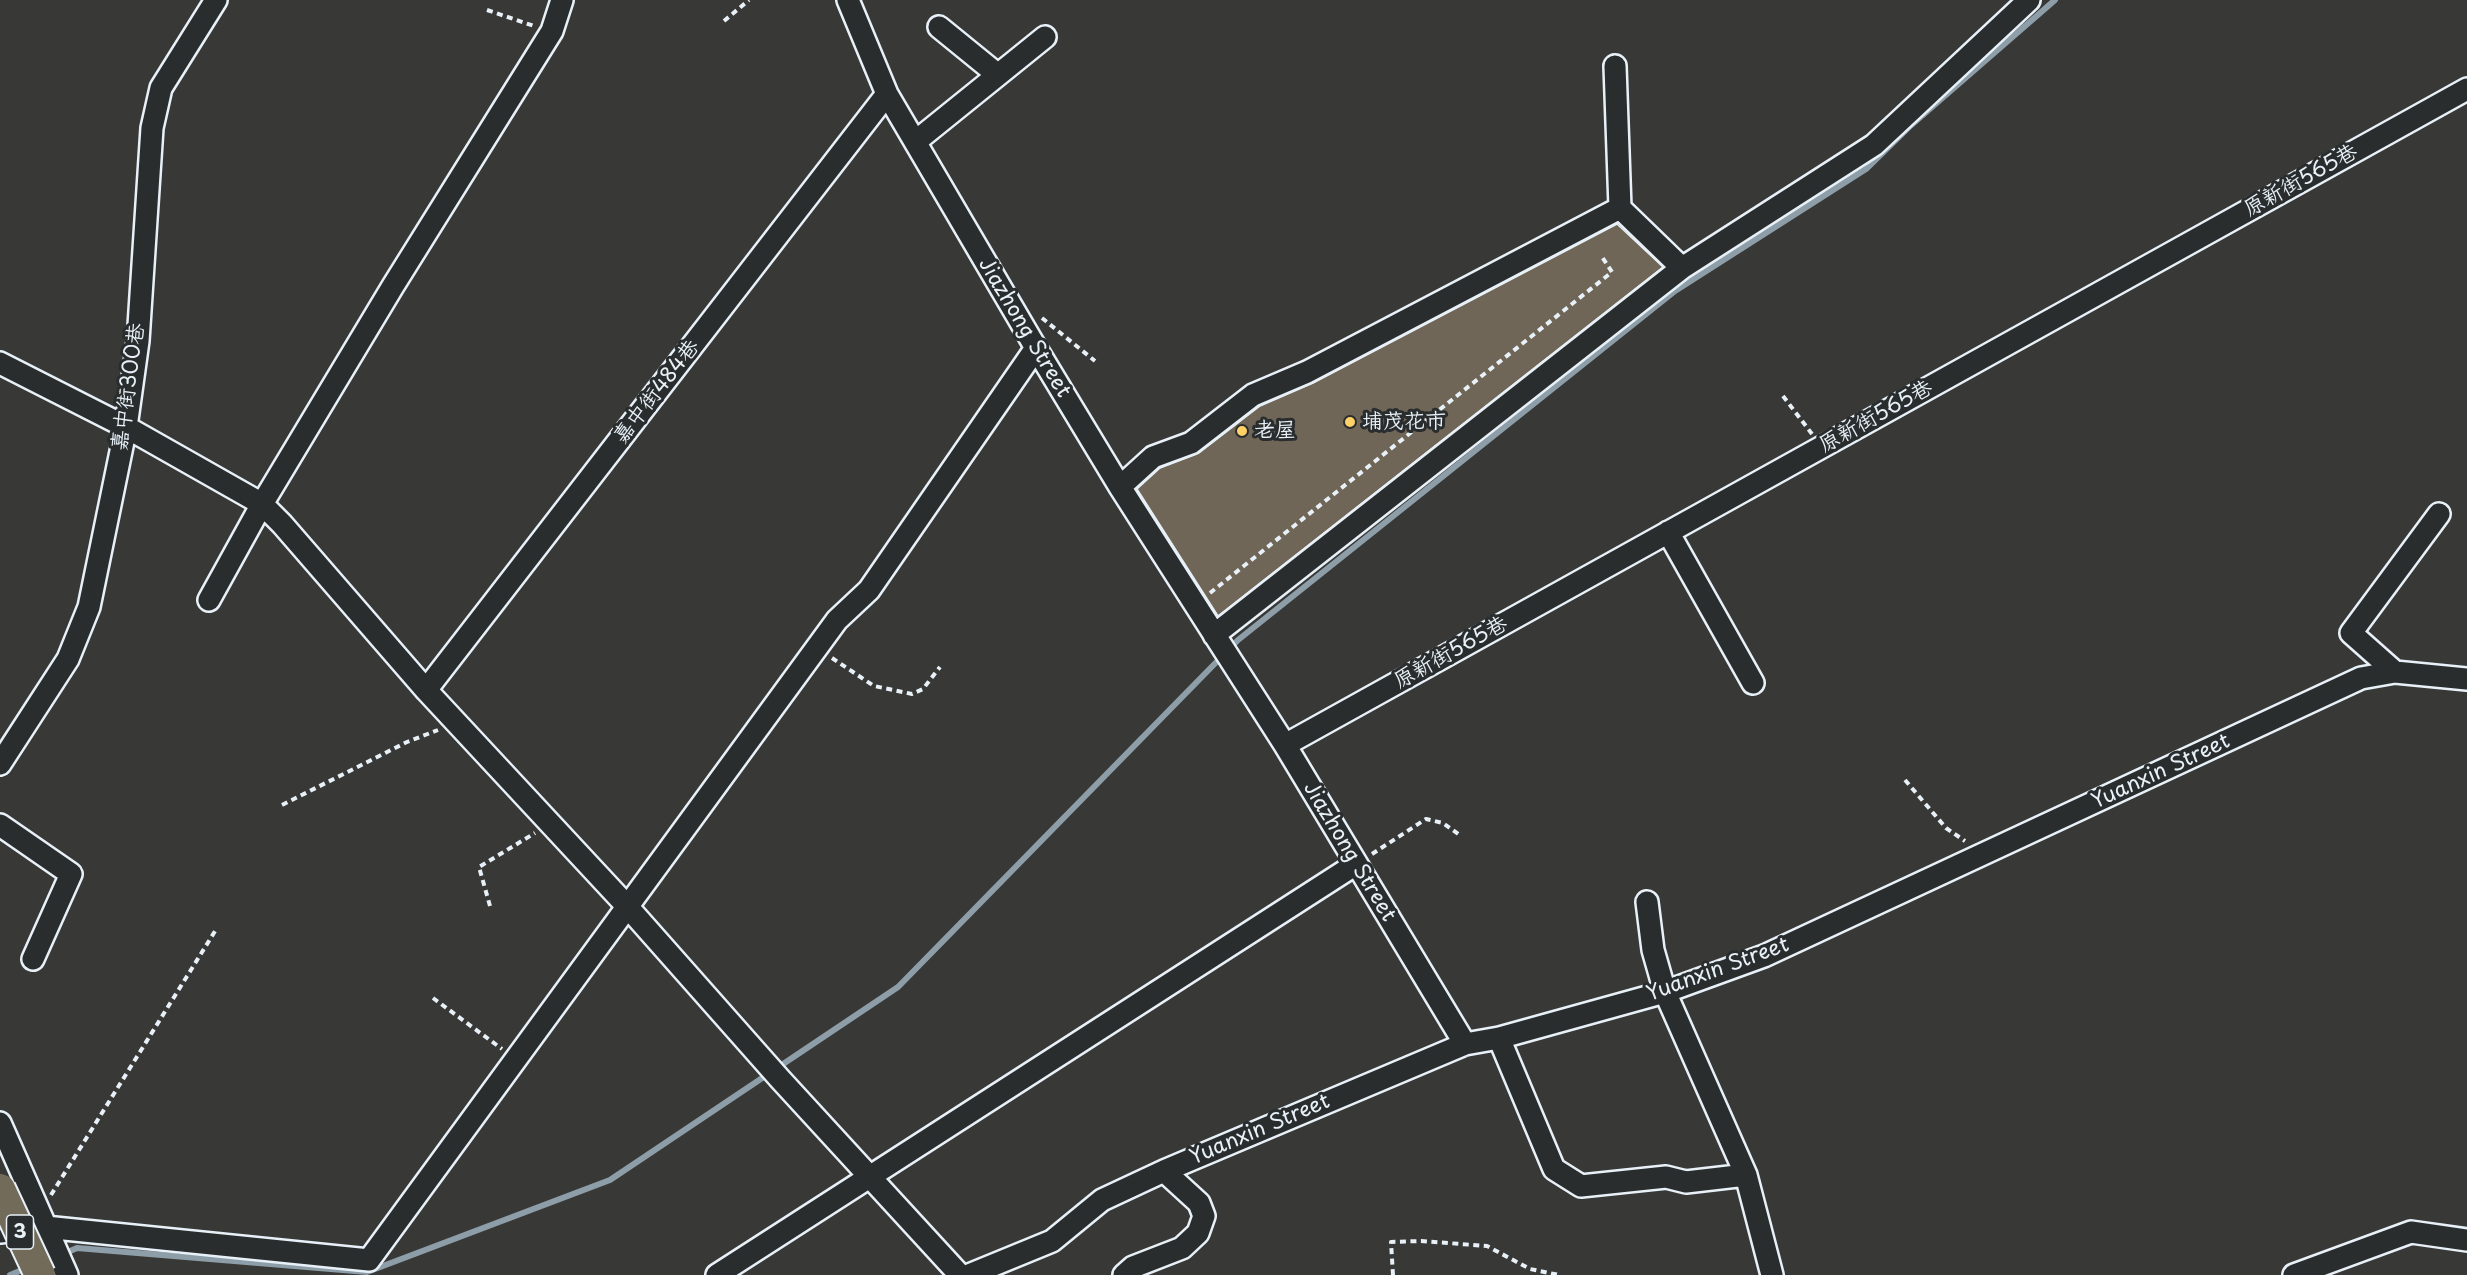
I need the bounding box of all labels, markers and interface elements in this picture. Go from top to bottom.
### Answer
street label: 原新街565巷 [2240,139,2362,223]
street label: Jiazhong Street [972,254,1076,402]
street label: 嘉中街300巷 [108,322,150,452]
street label: 嘉中街484巷 [609,335,705,449]
street label: 原新街565巷 [1815,375,1937,459]
place label: 埔茂花市 [1362,409,1446,435]
marker: 埔茂花市 [1343,415,1357,429]
place label: 老屋 [1254,418,1296,444]
marker: 老屋 [1235,424,1249,438]
street label: 原新街565巷 [1390,611,1512,695]
street label: Yuanxin Street [2088,729,2234,815]
street label: Jiazhong Street [1297,778,1401,926]
street label: Yuanxin Street [1643,933,1793,1007]
street label: Yuanxin Street [1186,1089,1334,1171]
road number: 3 [7,1215,34,1249]

